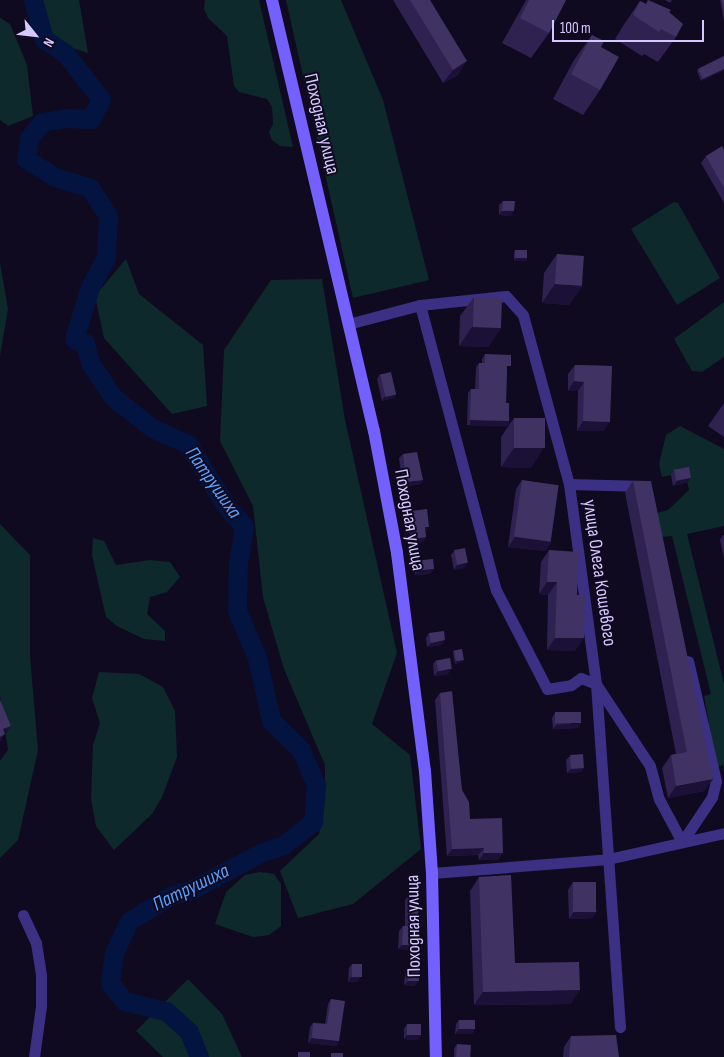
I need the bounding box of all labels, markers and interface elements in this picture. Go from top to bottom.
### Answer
north arrow [10,10,60,60]
scale bar [554,10,706,42]
text: 100 m [560,19,591,38]
text: N [39,35,58,50]
street label: Походная улица [298,71,344,177]
water label: Патрушиха [180,443,246,523]
street label: Походная улица [389,467,429,573]
street label: улица Олега Кошевого [577,498,621,648]
water label: Патрушиха [149,859,233,917]
street label: Походная улица [402,874,426,978]

